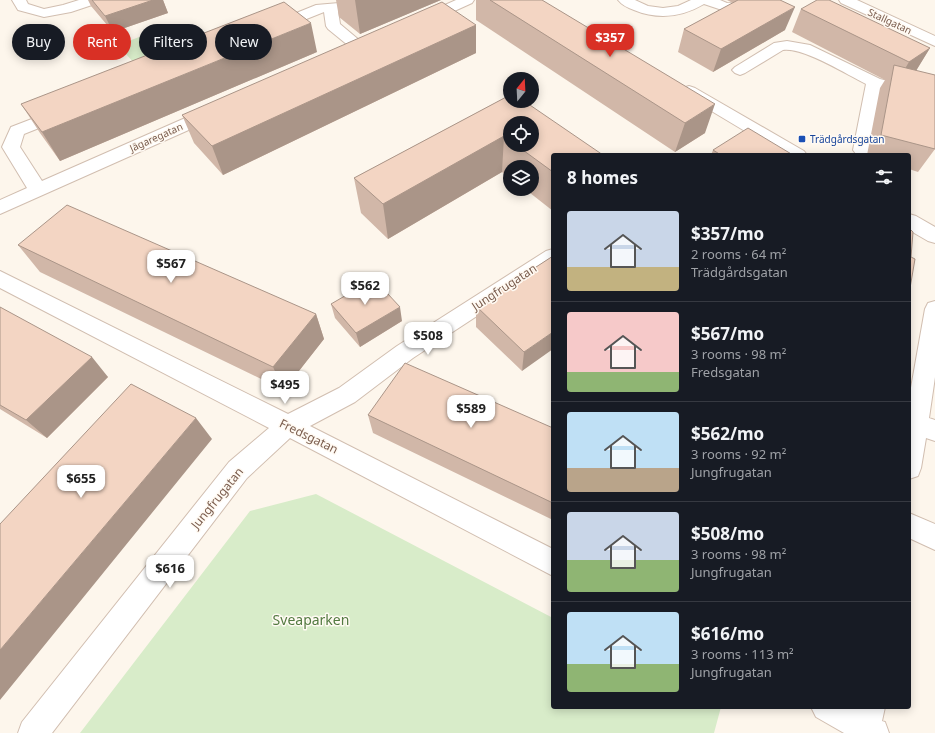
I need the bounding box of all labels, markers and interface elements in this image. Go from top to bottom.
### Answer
street label: Stallgatan [866,5,914,37]
chip: Buy [12,24,65,60]
chip: Rent [73,24,131,60]
chip: Filters [139,24,207,60]
chip: New [215,24,272,60]
pin: $357 [586,24,634,58]
text: $357 [595,28,625,46]
north arrow [503,72,539,108]
map controls [503,72,539,196]
button: locate [503,116,539,152]
street label: Jägaregatan [126,119,185,155]
place label: Trädgårdsgatan [810,132,885,146]
marker: Trädgårdsgatan [797,134,807,144]
button: layers [503,160,539,196]
text: 8 homes [567,166,638,189]
icon: filters [873,166,895,188]
text: $357/mo [691,222,764,245]
icon: home [599,227,647,275]
text: 2 rooms · 64 m² [691,245,786,263]
pin: $567 [147,250,195,284]
text: $567 [156,254,186,272]
street label: Jungfrugatan [467,260,540,315]
text: Trädgårdsgatan [691,263,788,281]
pin: $562 [341,272,389,306]
text: $562 [350,276,380,294]
pin: $508 [404,322,452,356]
text: $567/mo [691,322,764,345]
text: $508 [413,326,443,344]
icon: home [599,328,647,376]
text: 3 rooms · 98 m² [691,345,786,363]
text: Fredsgatan [691,363,760,381]
pin: $495 [261,371,309,405]
text: $495 [270,375,300,393]
pin: $589 [447,395,495,429]
text: $589 [456,399,486,417]
street label: Fredsgatan [277,414,341,458]
text: $562/mo [691,422,764,445]
icon: home [599,428,647,476]
text: 3 rooms · 92 m² [691,445,786,463]
text: Jungfrugatan [691,463,772,481]
street label: Jungfrugatan [186,464,247,533]
pin: $655 [57,465,105,499]
text: $655 [66,469,96,487]
text: $508/mo [691,522,764,545]
icon: home [599,528,647,576]
text: 3 rooms · 98 m² [691,545,786,563]
pin: $616 [146,555,194,589]
text: $616 [155,559,185,577]
text: Jungfrugatan [691,563,772,581]
park label: Sveaparken [273,610,349,629]
text: $616/mo [691,622,764,645]
icon: home [599,628,647,676]
text: 3 rooms · 113 m² [691,645,794,663]
text: Jungfrugatan [691,663,772,681]

